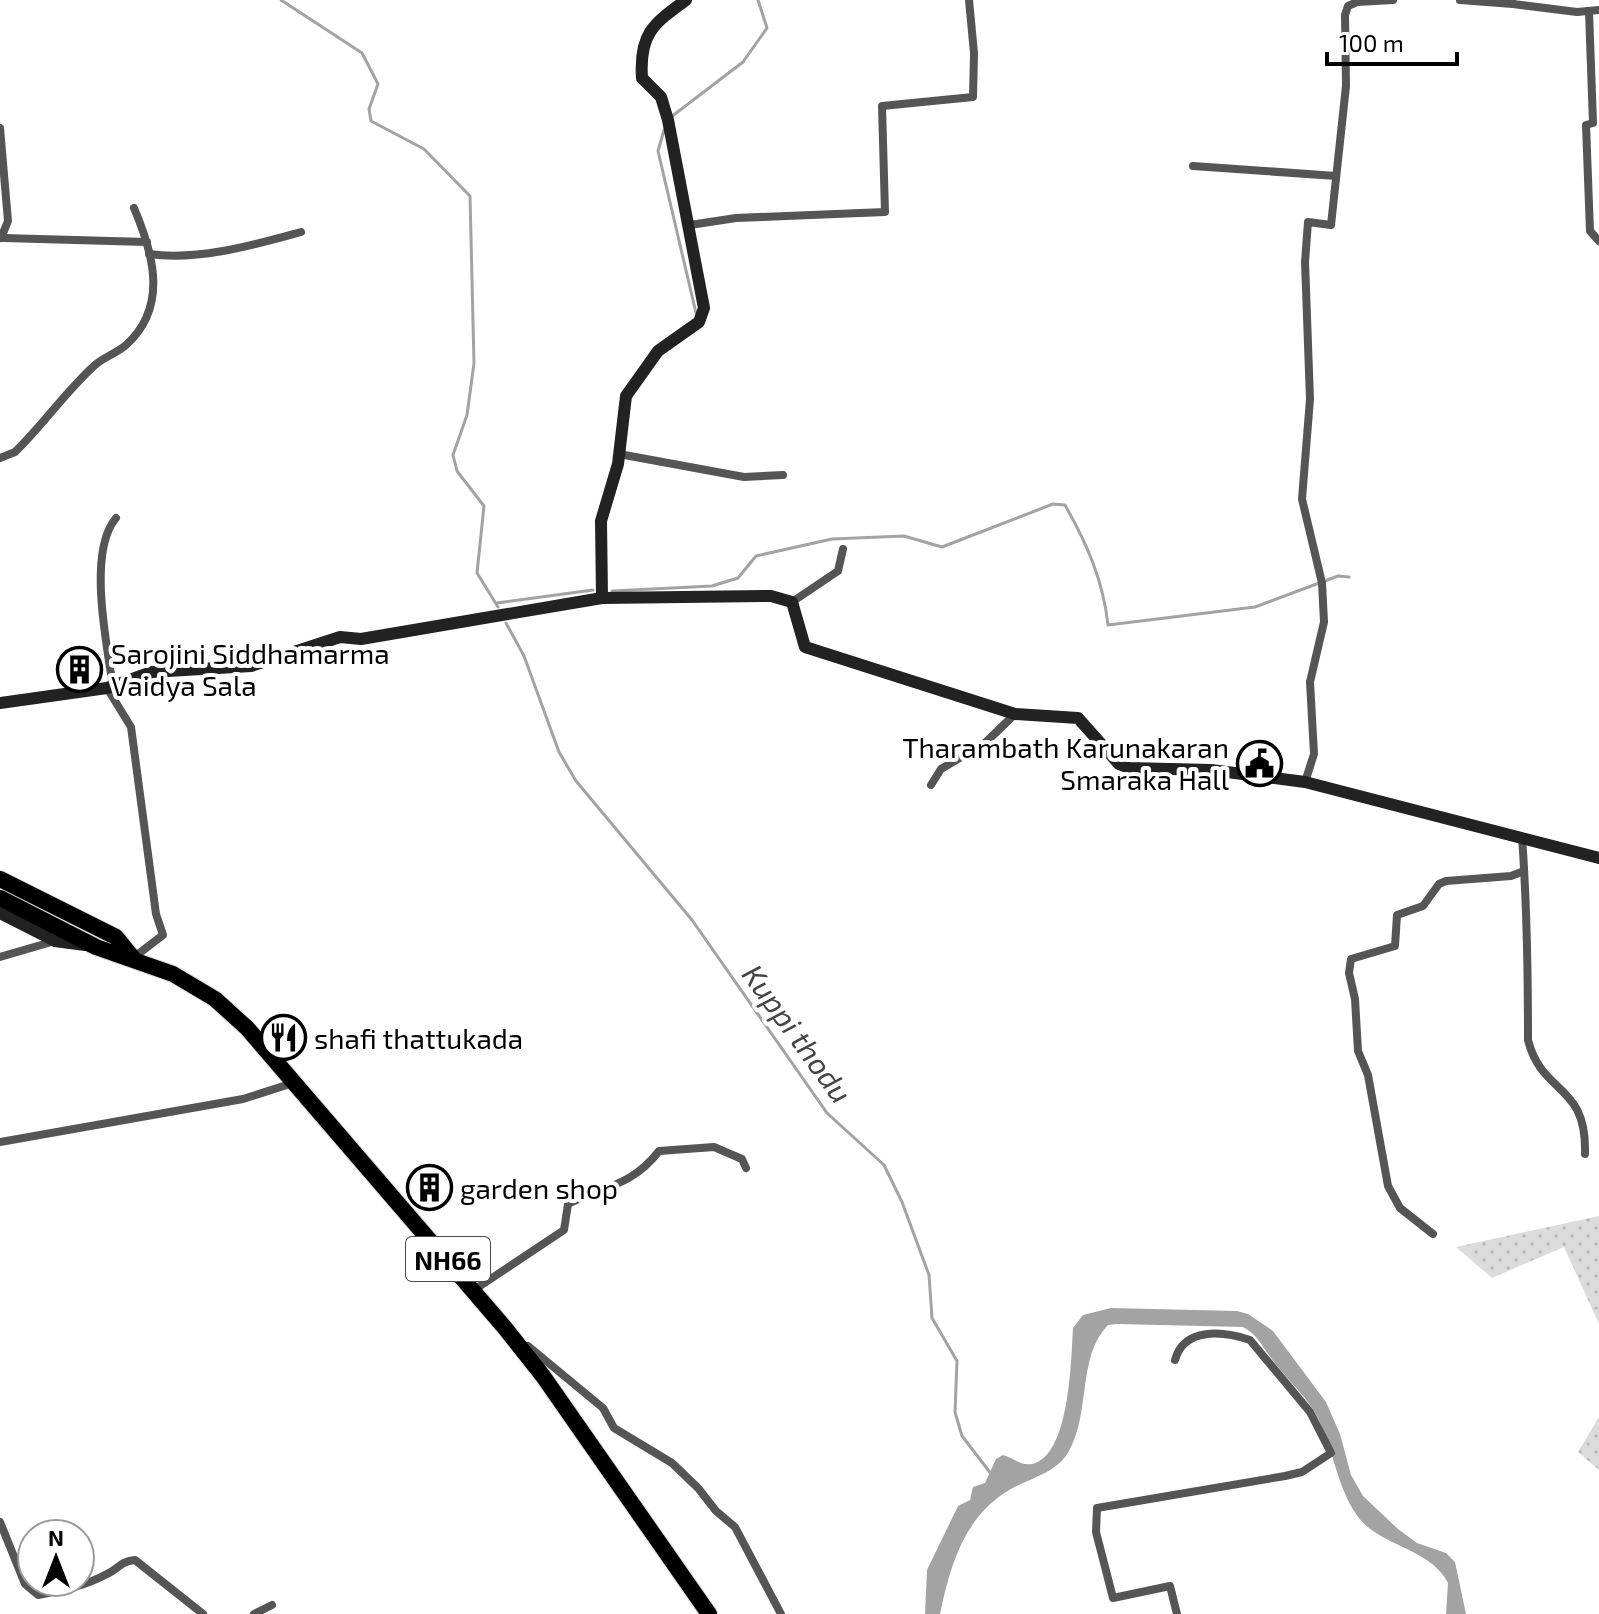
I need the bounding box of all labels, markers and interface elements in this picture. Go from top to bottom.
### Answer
scale bar [1327,16,1457,66]
text: 100 m [1339,28,1404,57]
place label: Sarojini Siddhamarma Vaidya Sala [111,636,390,702]
building icon: Sarojini Siddhamarma Vaidya Sala [56,645,104,693]
place label: Tharambath Karunakaran Smaraka Hall [902,730,1230,796]
public building icon: Tharambath Karunakaran Smaraka Hall [1236,739,1284,787]
water label: Kuppi thodu [736,957,860,1109]
restaurant icon: shafi thattukada [259,1014,307,1062]
place label: shafi thattukada [314,1021,523,1055]
building icon: garden shop [405,1164,453,1212]
place label: garden shop [460,1171,618,1205]
road number: NH66 [406,1237,490,1281]
north arrow [16,1518,96,1598]
text: N [48,1524,64,1550]

